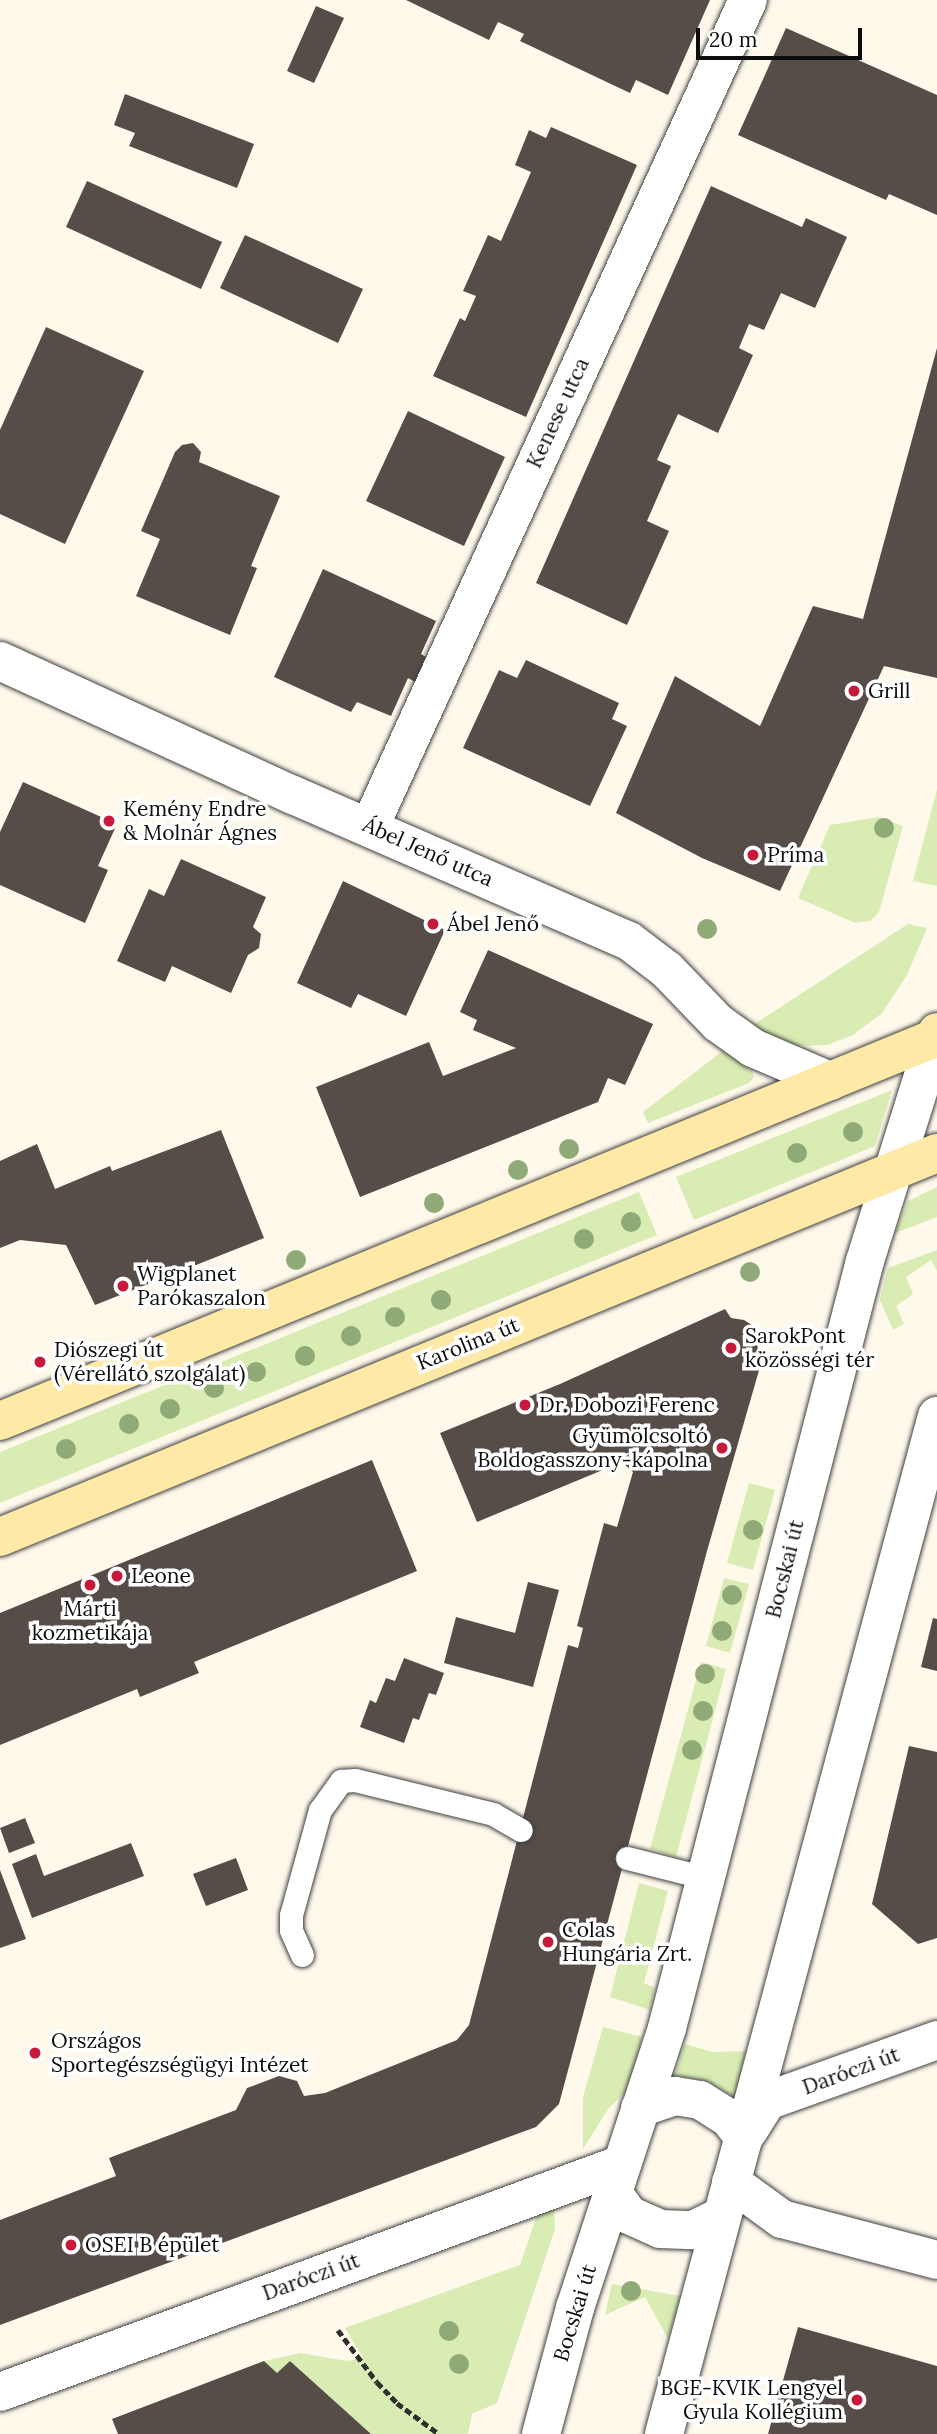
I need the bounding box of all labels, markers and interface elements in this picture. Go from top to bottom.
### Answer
scale bar [699,14,865,58]
text: 20 m [709,26,758,53]
street label: Kenese utca [521,354,595,472]
place label: Grill [868,678,910,704]
marker: Grill [846,683,862,699]
place label: Kemény Endre & Molnár Ágnes [123,796,277,846]
street label: Ábel Jenő utca [359,812,497,892]
marker: Kemény Endre & Molnár Ágnes [101,813,117,829]
place label: Príma [767,842,824,868]
marker: Príma [745,847,761,863]
place label: Ábel Jenő [447,911,539,937]
marker: Ábel Jenő [425,916,441,932]
place label: Wigplanet Parókaszalon [137,1261,266,1311]
marker: Wigplanet Parókaszalon [115,1278,131,1294]
street label: Karolina út [413,1312,523,1376]
place label: SarokPont közösségi tér [745,1323,874,1373]
place label: Diószegi út (Vérellátó szolgálat) [54,1337,245,1387]
marker: SarokPont közösségi tér [723,1340,739,1356]
marker: Diószegi út (Vérellátó szolgálat) [32,1354,48,1370]
place label: Dr. Dobozi Ferenc [539,1392,715,1418]
marker: Dr. Dobozi Ferenc [517,1397,533,1413]
place label: Gyümölcsoltó Boldogasszony-kápolna [477,1423,708,1473]
marker: Gyümölcsoltó Boldogasszony-kápolna [714,1440,730,1456]
street label: Bocskai út [761,1517,809,1621]
place label: Leone [131,1563,191,1589]
marker: Leone [109,1568,125,1584]
marker: Márti kozmetikája [82,1577,98,1593]
place label: Márti kozmetikája [32,1596,148,1646]
place label: Colas Hungária Zrt. [562,1917,692,1967]
marker: Colas Hungária Zrt. [540,1934,556,1950]
place label: Országos Sportegészségügyi Intézet [51,2028,308,2078]
street label: Daróczi út [799,2042,903,2100]
marker: Országos Sportegészségügyi Intézet [25,2043,45,2063]
place label: OSEI B épület [85,2232,219,2258]
marker: OSEI B épület [63,2237,79,2253]
street label: Daróczi út [259,2248,363,2306]
street label: Bocskai út [548,2261,602,2365]
place label: BGE-KVIK Lengyel Gyula Kollégium [660,2375,843,2425]
marker: BGE-KVIK Lengyel Gyula Kollégium [849,2392,865,2408]

